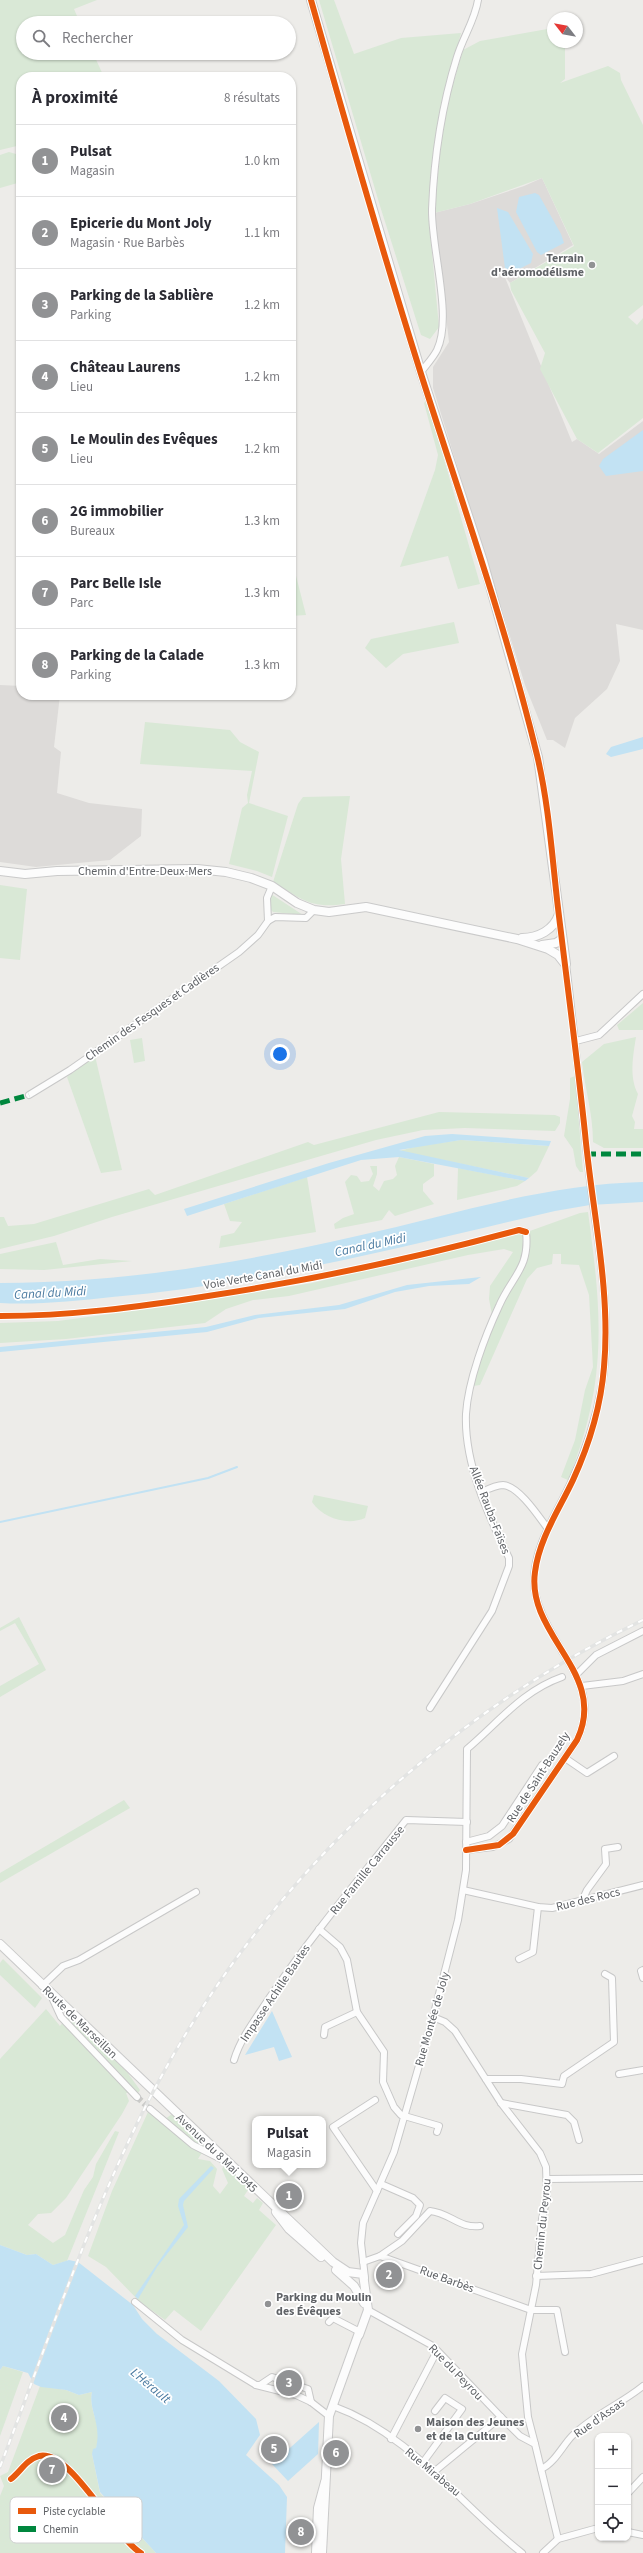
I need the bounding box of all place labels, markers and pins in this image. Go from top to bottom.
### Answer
place label: Terrain d'aéromodélisme [491,250,584,281]
marker: Terrain d'aéromodélisme [587,260,597,270]
pin: 1 [276,2181,302,2211]
pin: 2 [376,2260,402,2290]
place label: Parking du Moulin des Évêques [276,2289,372,2320]
marker: Parking du Moulin des Évêques [263,2299,273,2309]
pin: 3 [276,2368,302,2398]
pin: 4 [51,2403,77,2433]
place label: Maison des Jeunes et de la Culture [426,2414,524,2445]
marker: Maison des Jeunes et de la Culture [413,2424,423,2434]
pin: 5 [261,2434,287,2464]
pin: 6 [323,2438,349,2468]
pin: 7 [39,2455,65,2485]
pin: 8 [288,2517,314,2547]

